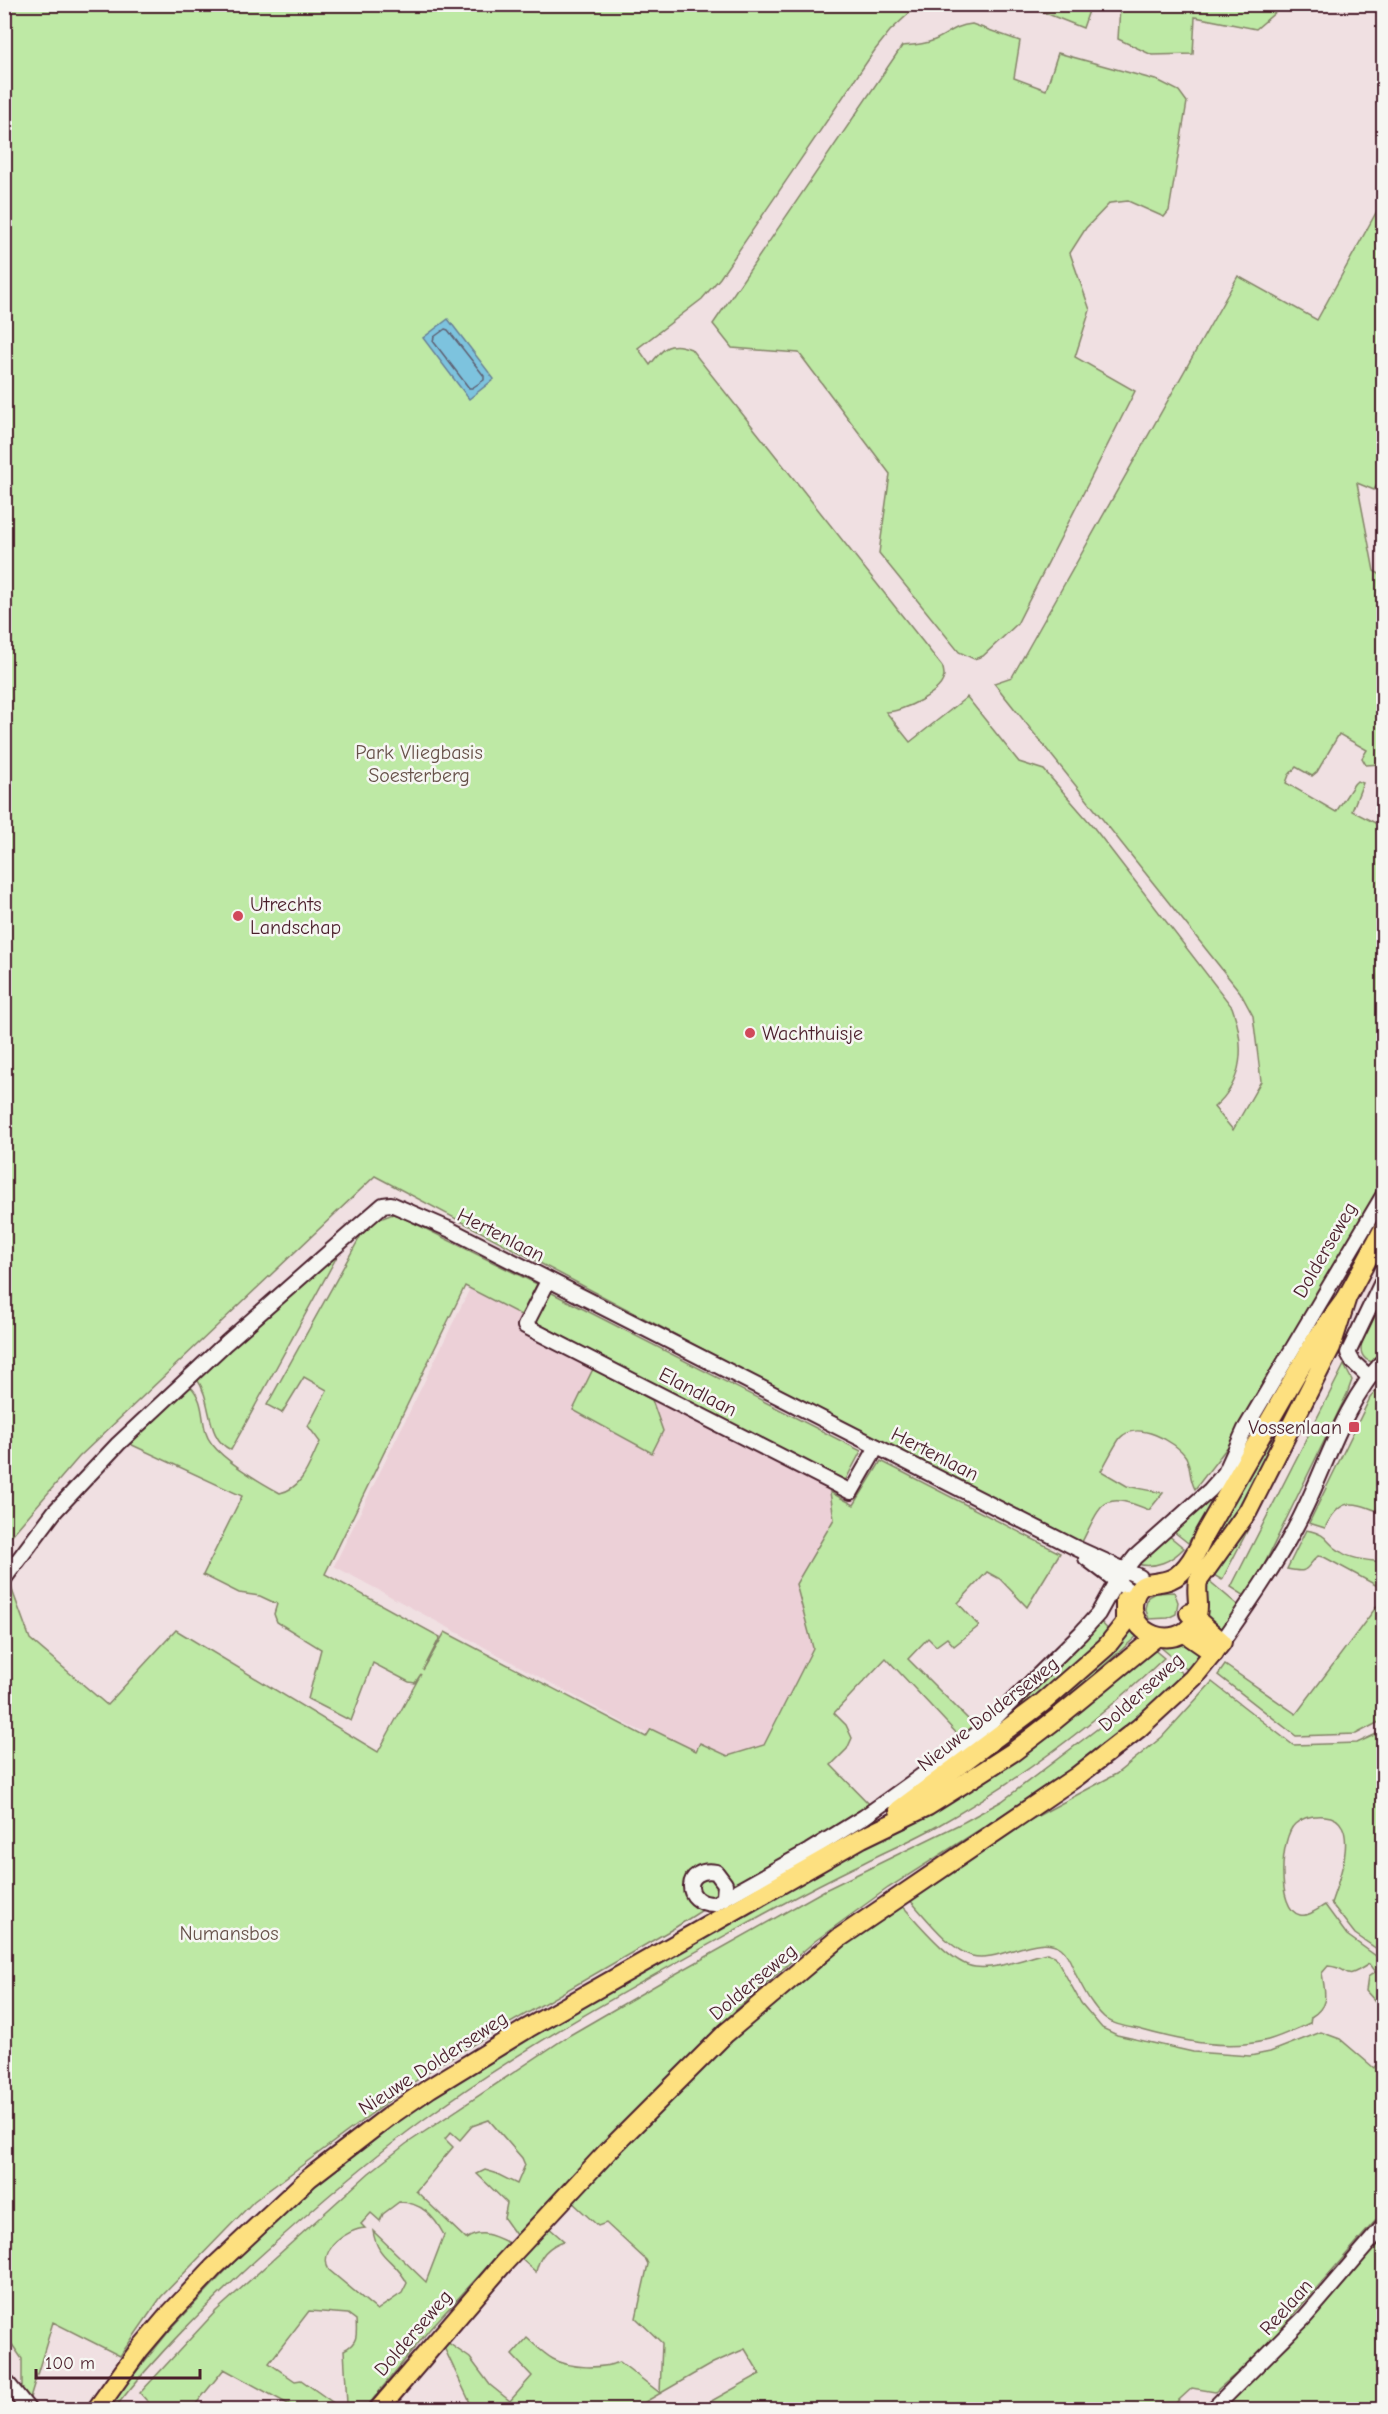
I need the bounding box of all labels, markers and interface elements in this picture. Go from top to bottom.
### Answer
park label: Park Vliegbasis Soesterberg [355,741,483,787]
place label: Utrechts Landschap [250,893,341,939]
marker: Utrechts Landschap [231,909,245,923]
place label: Wachthuisje [762,1022,863,1045]
marker: Wachthuisje [743,1026,757,1040]
street label: Dolderseweg [1288,1198,1362,1302]
street label: Hertenlaan [454,1203,548,1267]
street label: Elandlaan [655,1363,741,1421]
place label: Vossenlaan [1248,1416,1342,1439]
marker: Vossenlaan [1347,1420,1361,1434]
street label: Hertenlaan [888,1422,982,1486]
street label: Dolderseweg [1094,1648,1188,1736]
street label: Nieuwe Dolderseweg [913,1652,1063,1776]
park label: Numansbos [179,1922,279,1945]
street label: Dolderseweg [705,1939,801,2025]
street label: Nieuwe Dolderseweg [354,2006,512,2120]
street label: Reelaan [1255,2274,1317,2340]
street label: Dolderseweg [369,2285,457,2381]
scale bar [36,2342,200,2380]
text: 100 m [45,2353,95,2374]

